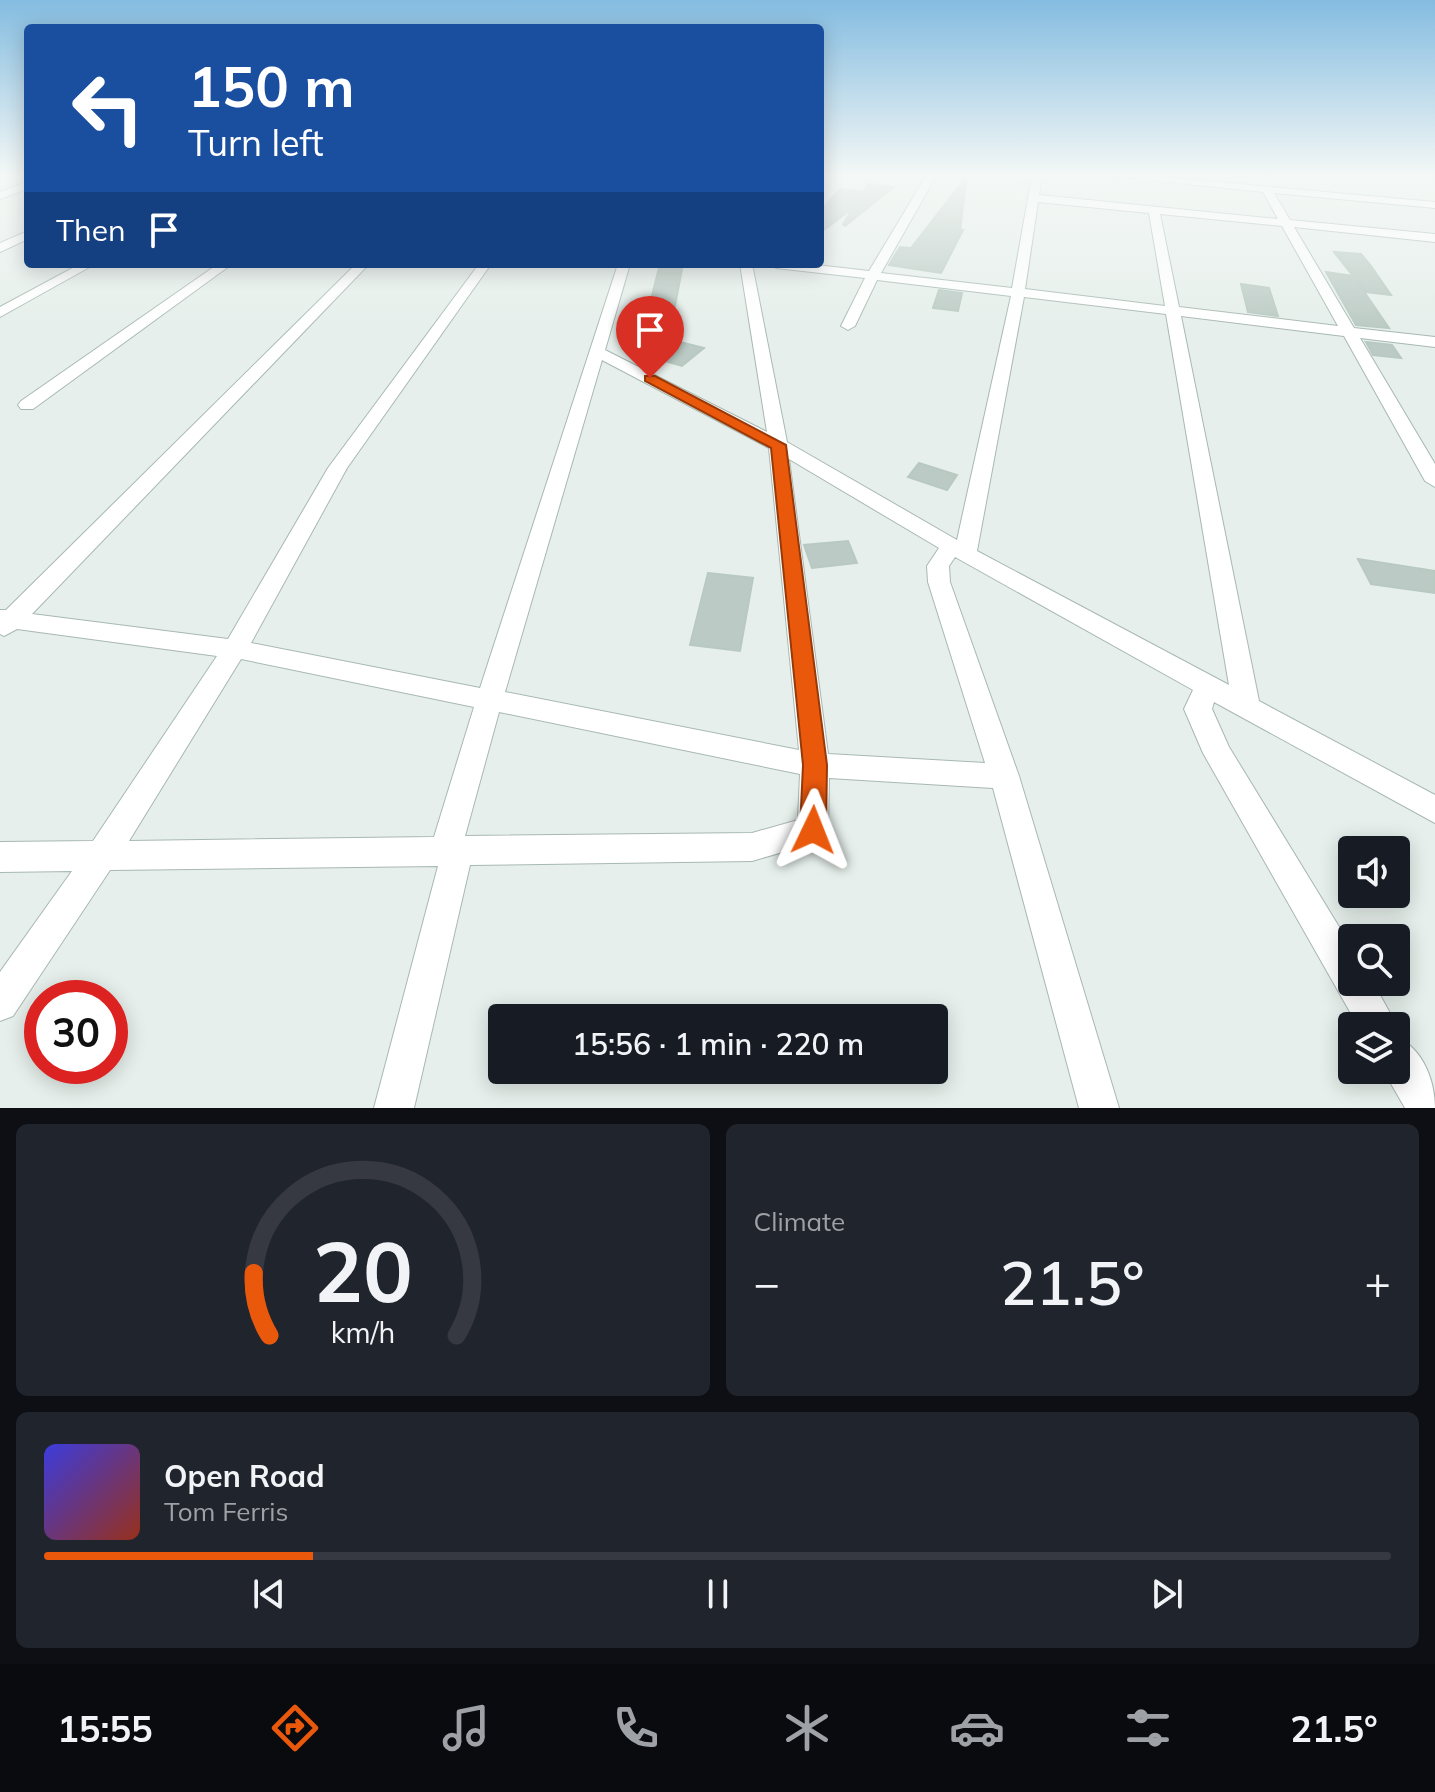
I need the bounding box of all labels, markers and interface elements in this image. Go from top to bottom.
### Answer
text: 150 m [188,51,355,121]
icon: left [56,56,160,160]
text: Turn left [188,120,324,165]
icon: arrive [142,208,186,252]
text: Then [56,211,126,249]
pin [616,296,684,378]
icon: arrive [628,308,672,352]
position arrow [771,788,855,872]
map controls [1338,836,1410,1084]
button: sound [1338,836,1410,908]
button: search [1338,924,1410,996]
speed limit sign: 30 [24,980,128,1084]
button: layers [1338,1012,1410,1084]
text: 15:56 · 1 min · 220 m [572,1025,864,1063]
text: Climate [754,1205,845,1238]
text: 20 [313,1218,413,1323]
text: 21.5° [1000,1245,1145,1320]
text: − [754,1255,780,1310]
text: + [1365,1255,1391,1310]
text: km/h [330,1314,395,1350]
text: Open Road [164,1457,325,1495]
text: Tom Ferris [164,1495,288,1528]
icon: previous [247,1572,291,1616]
icon: pause [696,1572,740,1616]
icon: next [1145,1572,1189,1616]
icon: directions [267,1700,323,1756]
icon: music [438,1700,494,1756]
icon: phone [608,1700,664,1756]
icon: climate [779,1700,835,1756]
icon: car [949,1700,1005,1756]
icon: filters [1120,1700,1176,1756]
text: 15:55 [57,1706,153,1751]
text: 21.5° [1290,1706,1378,1751]

